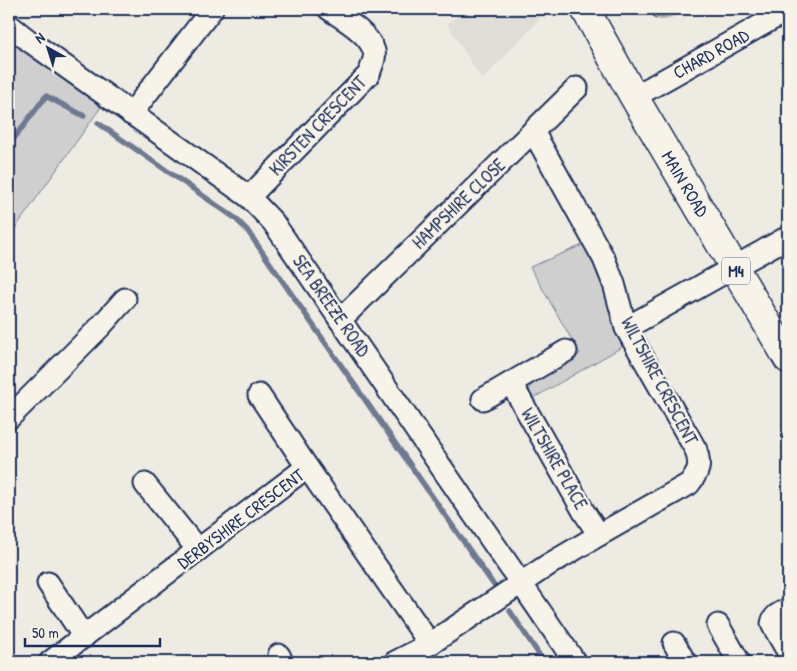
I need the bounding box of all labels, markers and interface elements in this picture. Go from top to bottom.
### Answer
north arrow [22,22,72,72]
street label: CHARD ROAD [668,22,754,85]
text: N [31,27,49,47]
street label: KIRSTEN CRESCENT [263,70,372,181]
street label: MAIN ROAD [656,146,715,222]
street label: HAMPSHIRE CLOSE [407,153,511,255]
street label: SEA BREEZE ROAD [287,250,376,362]
road number: M4 [722,258,750,284]
street label: WILTSHIRE CRESCENT [615,312,704,450]
street label: WILTSHIRE PLACE [515,403,594,514]
street label: DERBYSHIRE CRESCENT [172,462,310,575]
scale bar [25,616,160,648]
text: 50 m [32,622,59,643]

